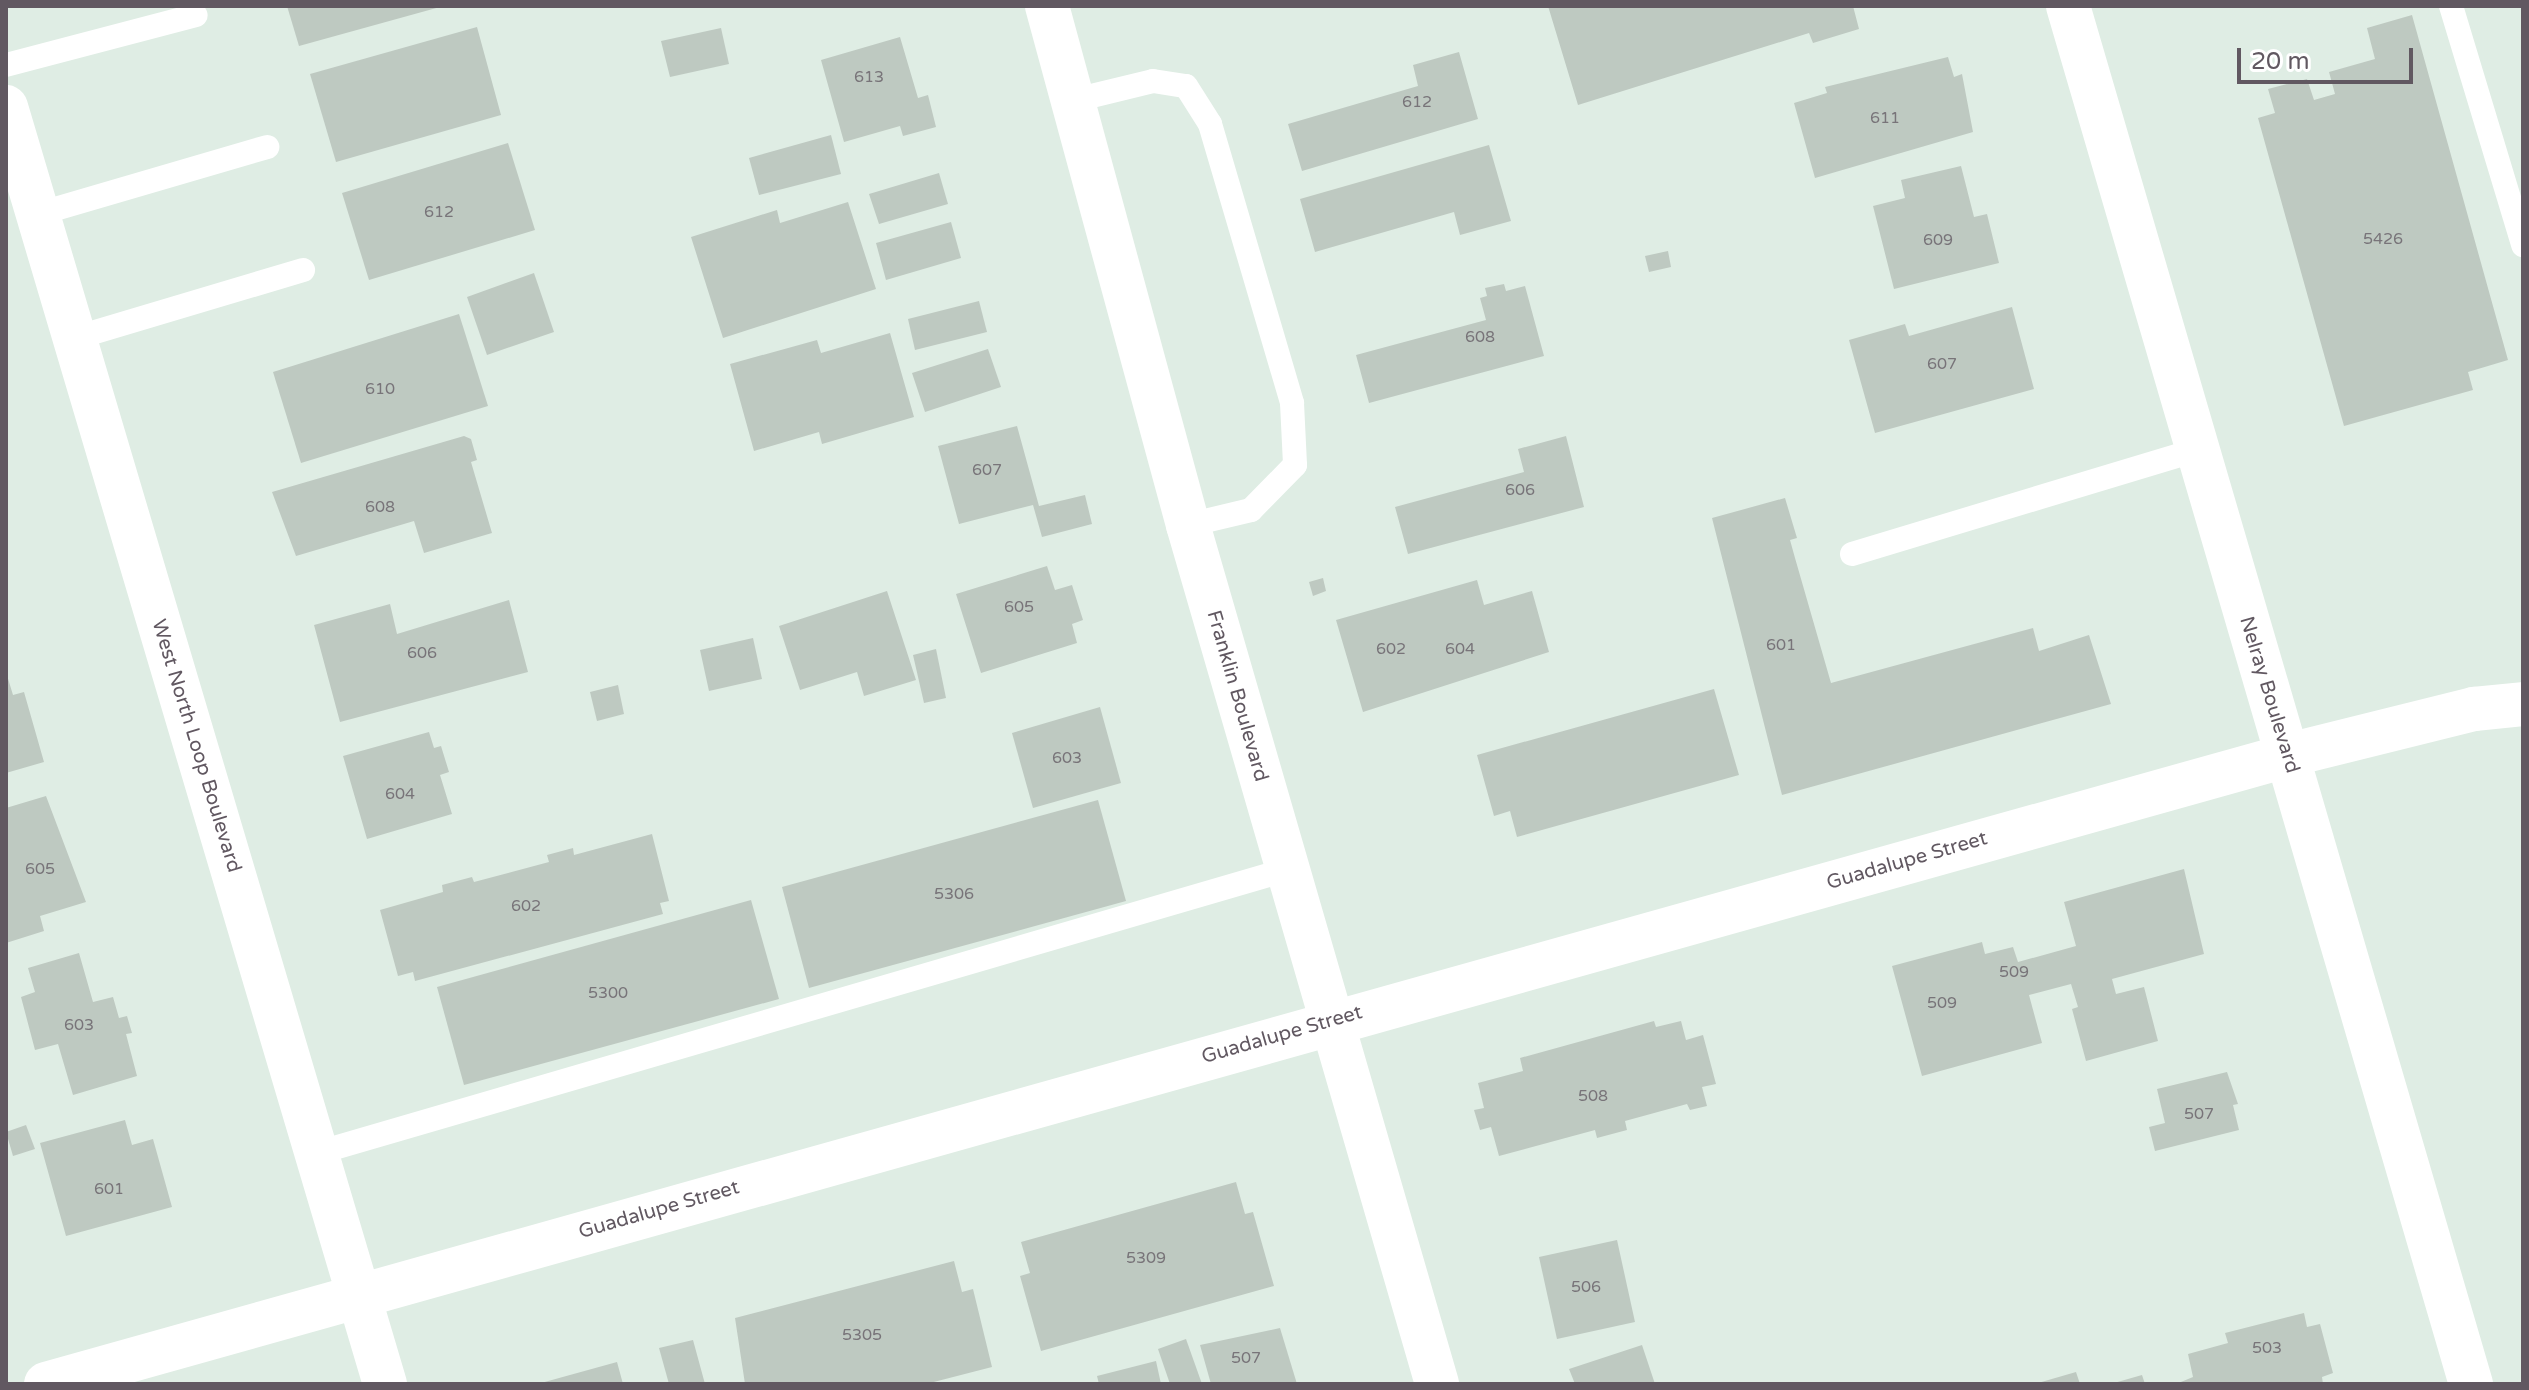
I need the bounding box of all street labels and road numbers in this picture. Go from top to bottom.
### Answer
street label: Franklin Boulevard [1201,608,1273,784]
street label: Nelray Boulevard [2234,614,2304,776]
street label: West North Loop Boulevard [146,617,246,875]
street label: Guadalupe Street [1824,827,1990,895]
street label: Guadalupe Street [1199,1001,1365,1069]
street label: Guadalupe Street [576,1176,742,1244]

